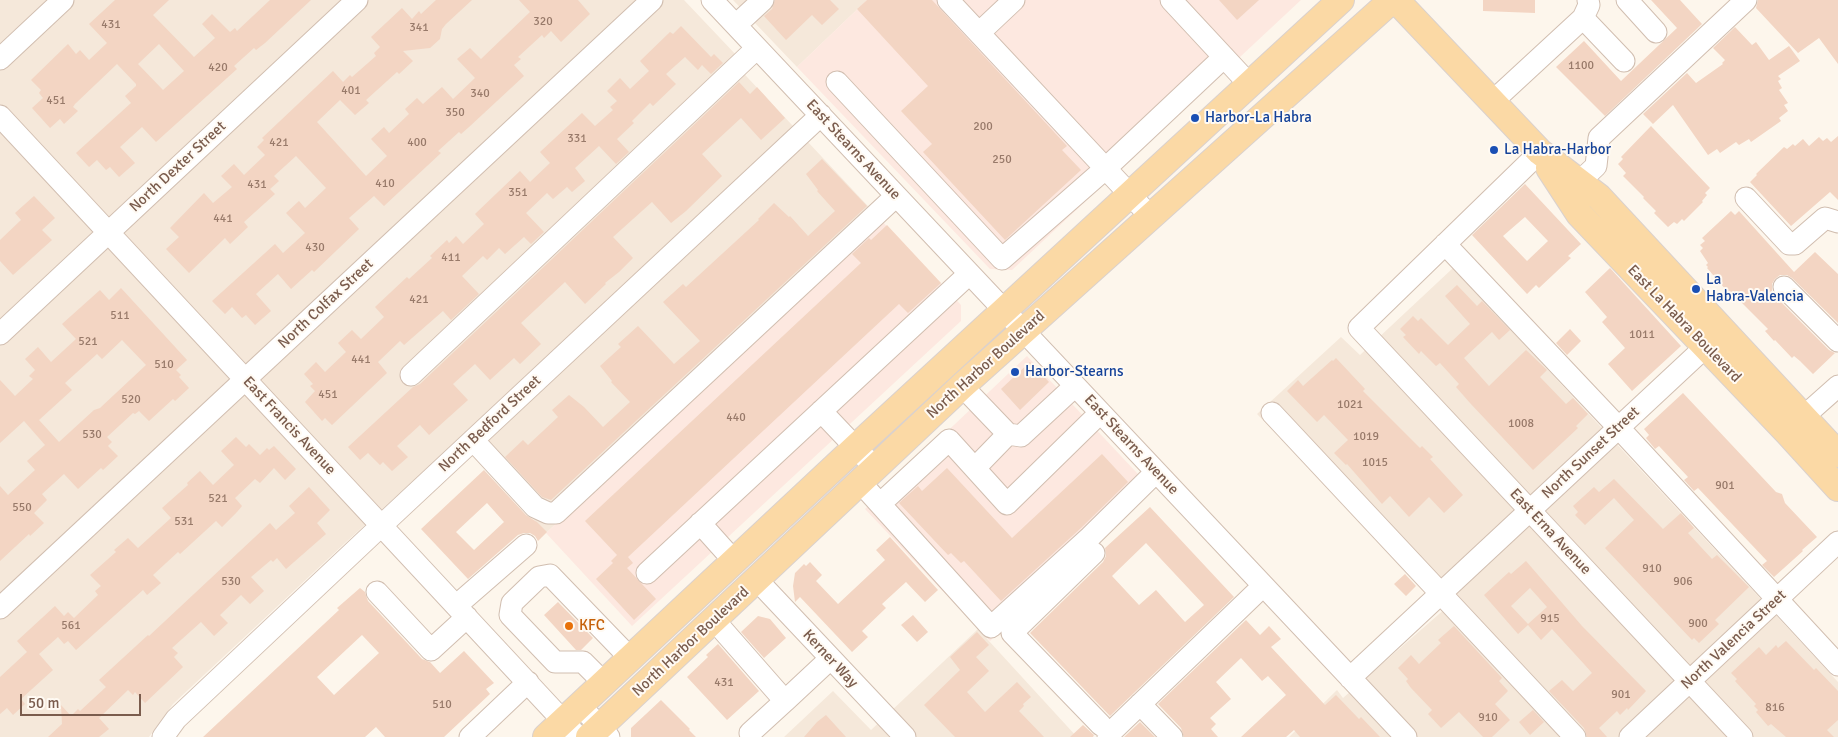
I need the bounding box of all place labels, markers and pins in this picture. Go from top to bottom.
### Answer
place label: Harbor-La Habra [1205,109,1312,127]
marker: Harbor-La Habra [1189,112,1201,124]
place label: La Habra-Harbor [1504,141,1611,159]
marker: La Habra-Harbor [1488,144,1500,156]
place label: La Habra-Valencia [1706,271,1804,306]
marker: La Habra-Valencia [1690,283,1702,295]
place label: Harbor-Stearns [1025,363,1124,381]
marker: Harbor-Stearns [1009,366,1021,378]
place label: KFC [579,617,605,635]
marker: KFC [563,620,575,632]

